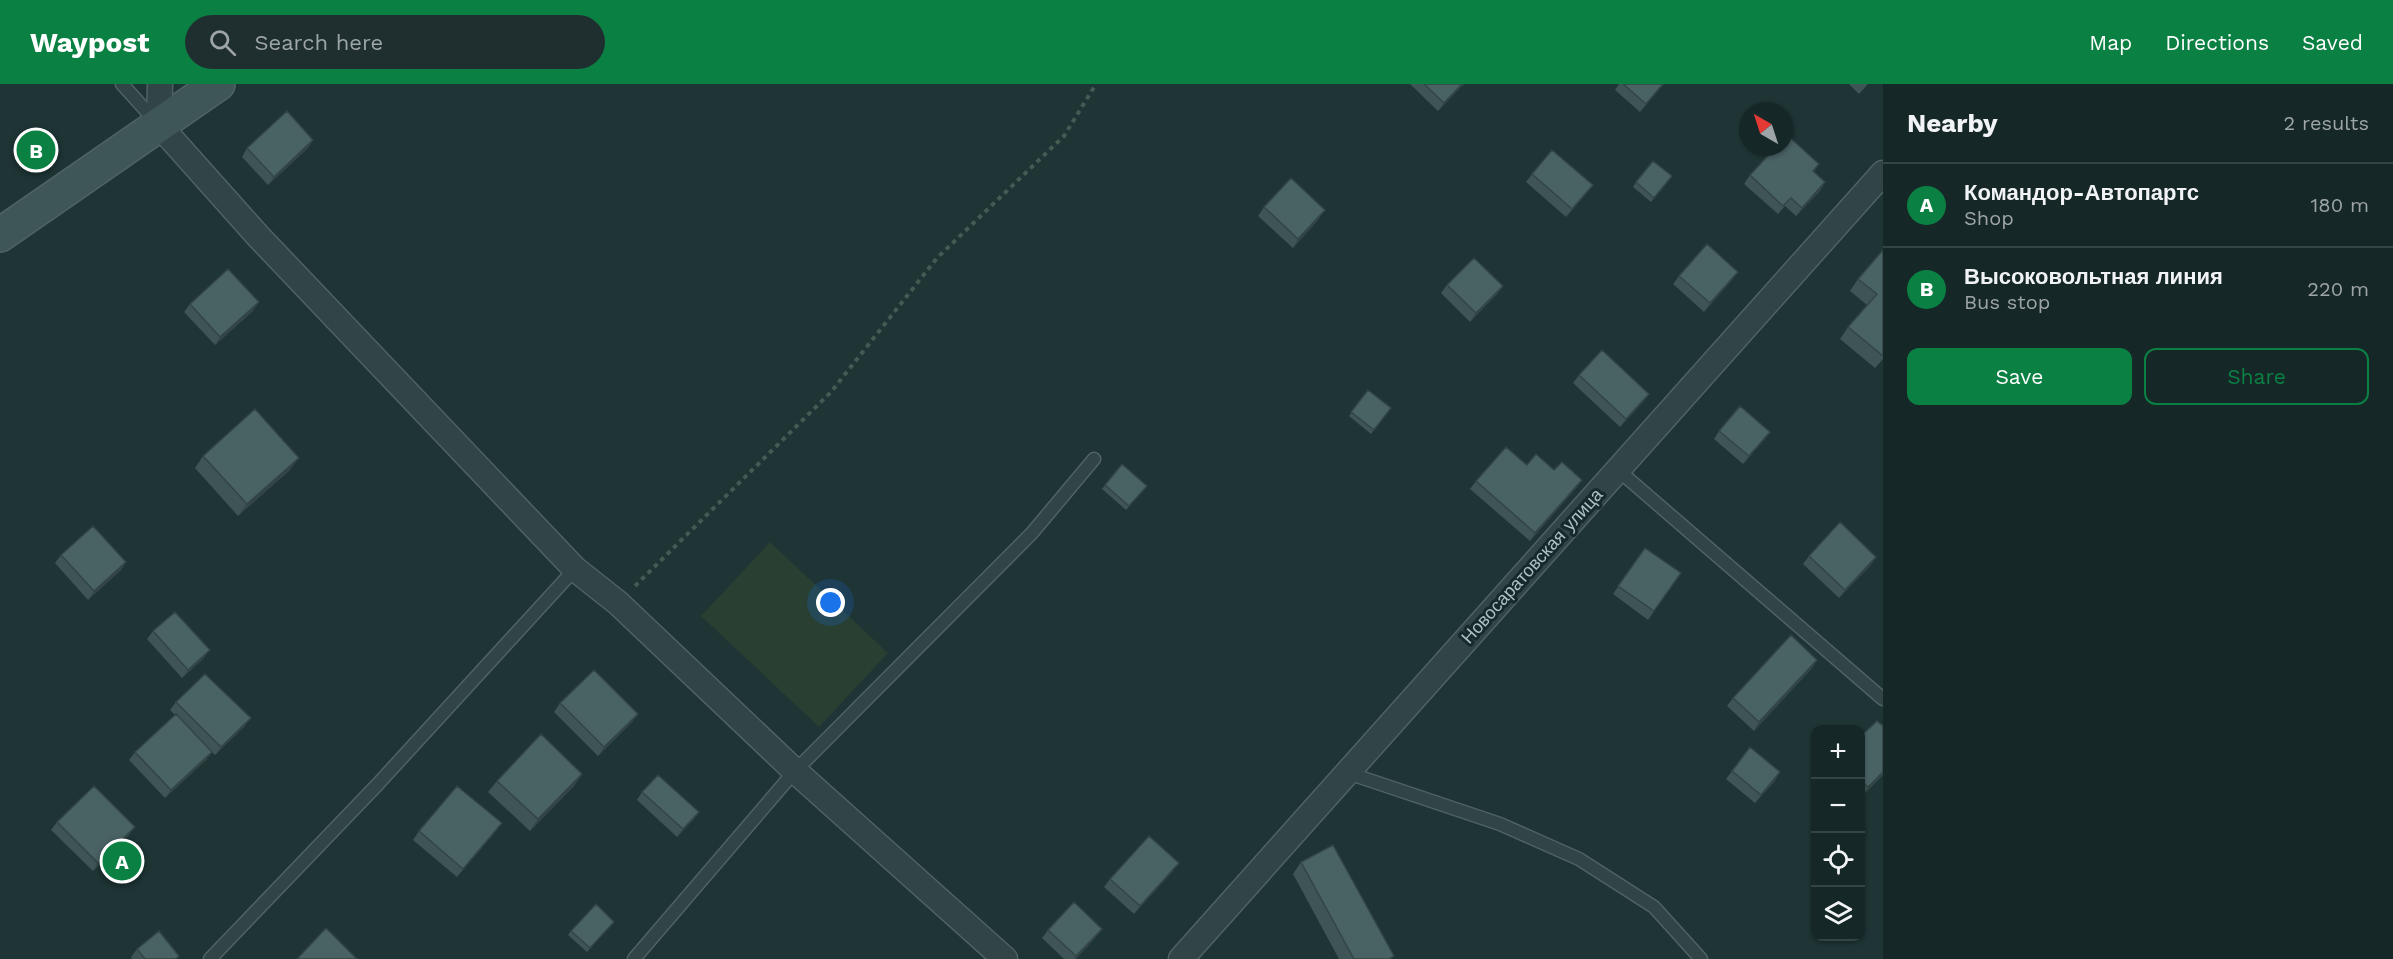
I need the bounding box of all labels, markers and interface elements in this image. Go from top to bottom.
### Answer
search box [185,15,605,69]
text: Waypost [30,26,149,59]
icon: search [206,26,239,59]
text: Search here [254,30,383,55]
text: Map [2089,30,2132,55]
text: Directions [2165,30,2269,55]
text: Saved [2302,30,2363,55]
north arrow [1739,102,1793,156]
text: Nearby [1907,108,1998,138]
text: 2 results [2284,111,2369,135]
pin: B [16,128,56,172]
text: Командор-Автопартс [1964,180,2199,205]
text: A [1920,193,1933,217]
text: 180 m [2311,193,2369,217]
text: Shop [1964,206,2014,230]
text: Высоковольтная линия [1964,264,2223,289]
text: B [1920,277,1933,301]
text: 220 m [2307,277,2369,301]
text: Bus stop [1964,290,2050,314]
button: Save [1907,348,2132,405]
button: Share [2144,348,2369,405]
street label: Новосаратовская улица [1457,483,1607,647]
your location [816,588,845,617]
map controls [1811,725,1865,941]
button: + [1811,725,1865,779]
button: − [1811,779,1865,833]
button: locate [1811,833,1865,887]
pin: A [102,838,142,884]
button: layers [1811,887,1865,941]

